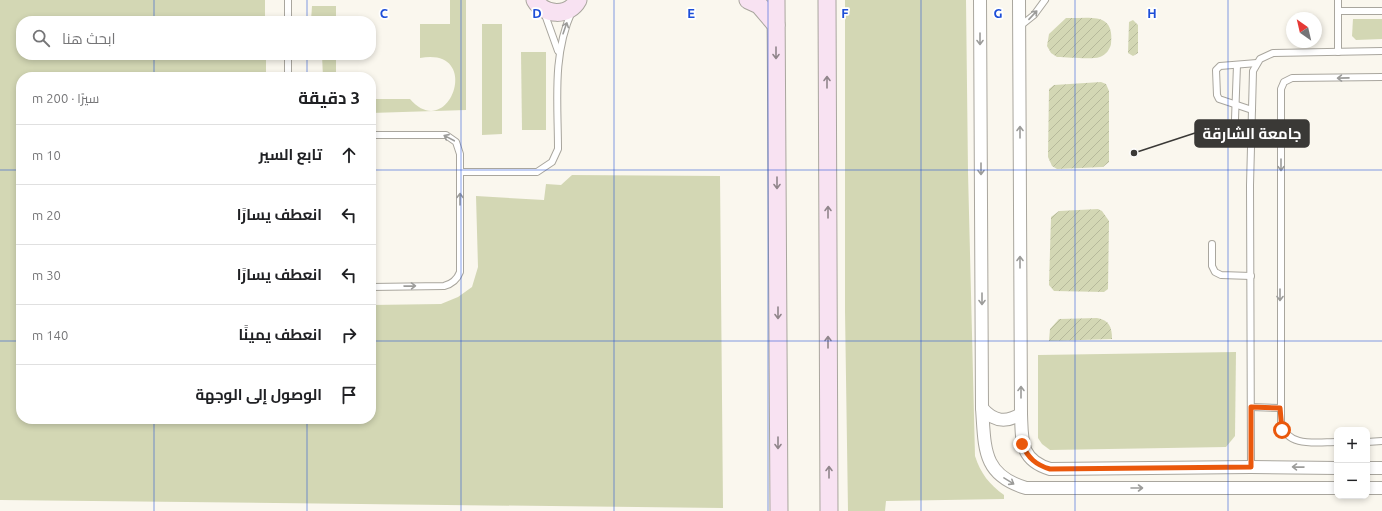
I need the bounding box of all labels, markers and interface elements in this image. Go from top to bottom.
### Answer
text: C [380,6,389,20]
text: D [532,6,542,20]
text: E [687,6,695,20]
text: F [841,6,849,20]
text: G [994,6,1003,20]
text: H [1147,6,1157,20]
one-way arrow [1029,10,1038,20]
north arrow [1286,12,1322,48]
search box [16,16,376,60]
one-way arrow [562,22,569,35]
icon: search [30,27,52,49]
text: ابحث هنا [62,30,116,47]
one-way arrow [976,32,984,45]
one-way arrow [772,46,780,59]
one-way arrow [1337,74,1350,82]
one-way arrow [823,76,831,89]
text: 3 دقيقة [298,88,360,107]
text: سيرًا · 200 m [32,91,99,105]
callout: جامعة الشارقة [1195,120,1309,147]
text: جامعة الشارقة [1203,125,1301,143]
one-way arrow [1016,126,1024,139]
one-way arrow [443,134,455,142]
icon: ahead [338,144,360,166]
text: تابع السير [259,146,322,163]
text: 10 m [32,148,61,162]
one-way arrow [1277,158,1284,171]
one-way arrow [977,162,985,175]
one-way arrow [773,176,781,189]
one-way arrow [456,193,464,206]
icon: left [338,204,360,226]
text: انعطف يسارًا [237,206,322,223]
one-way arrow [824,206,832,219]
text: 20 m [32,208,61,222]
one-way arrow [1016,256,1024,269]
icon: left [338,264,360,286]
text: انعطف يسارًا [237,266,322,283]
text: 30 m [32,268,61,282]
one-way arrow [403,283,416,290]
one-way arrow [1276,288,1284,301]
one-way arrow [978,292,985,305]
one-way arrow [774,306,782,319]
icon: right [338,324,360,346]
text: انعطف يمينًا [238,326,322,343]
text: 140 m [32,328,68,342]
one-way arrow [824,336,832,349]
icon: arrive [338,384,360,406]
text: الوصول إلى الوجهة [195,386,322,403]
one-way arrow [1017,386,1025,399]
route start [1273,421,1291,439]
map controls [1334,427,1370,499]
button: + [1334,427,1370,463]
route end [1013,435,1031,453]
one-way arrow [774,436,782,449]
one-way arrow [1292,463,1305,471]
button: − [1334,463,1370,499]
one-way arrow [825,466,833,479]
one-way arrow [1003,477,1014,485]
one-way arrow [1130,484,1143,492]

